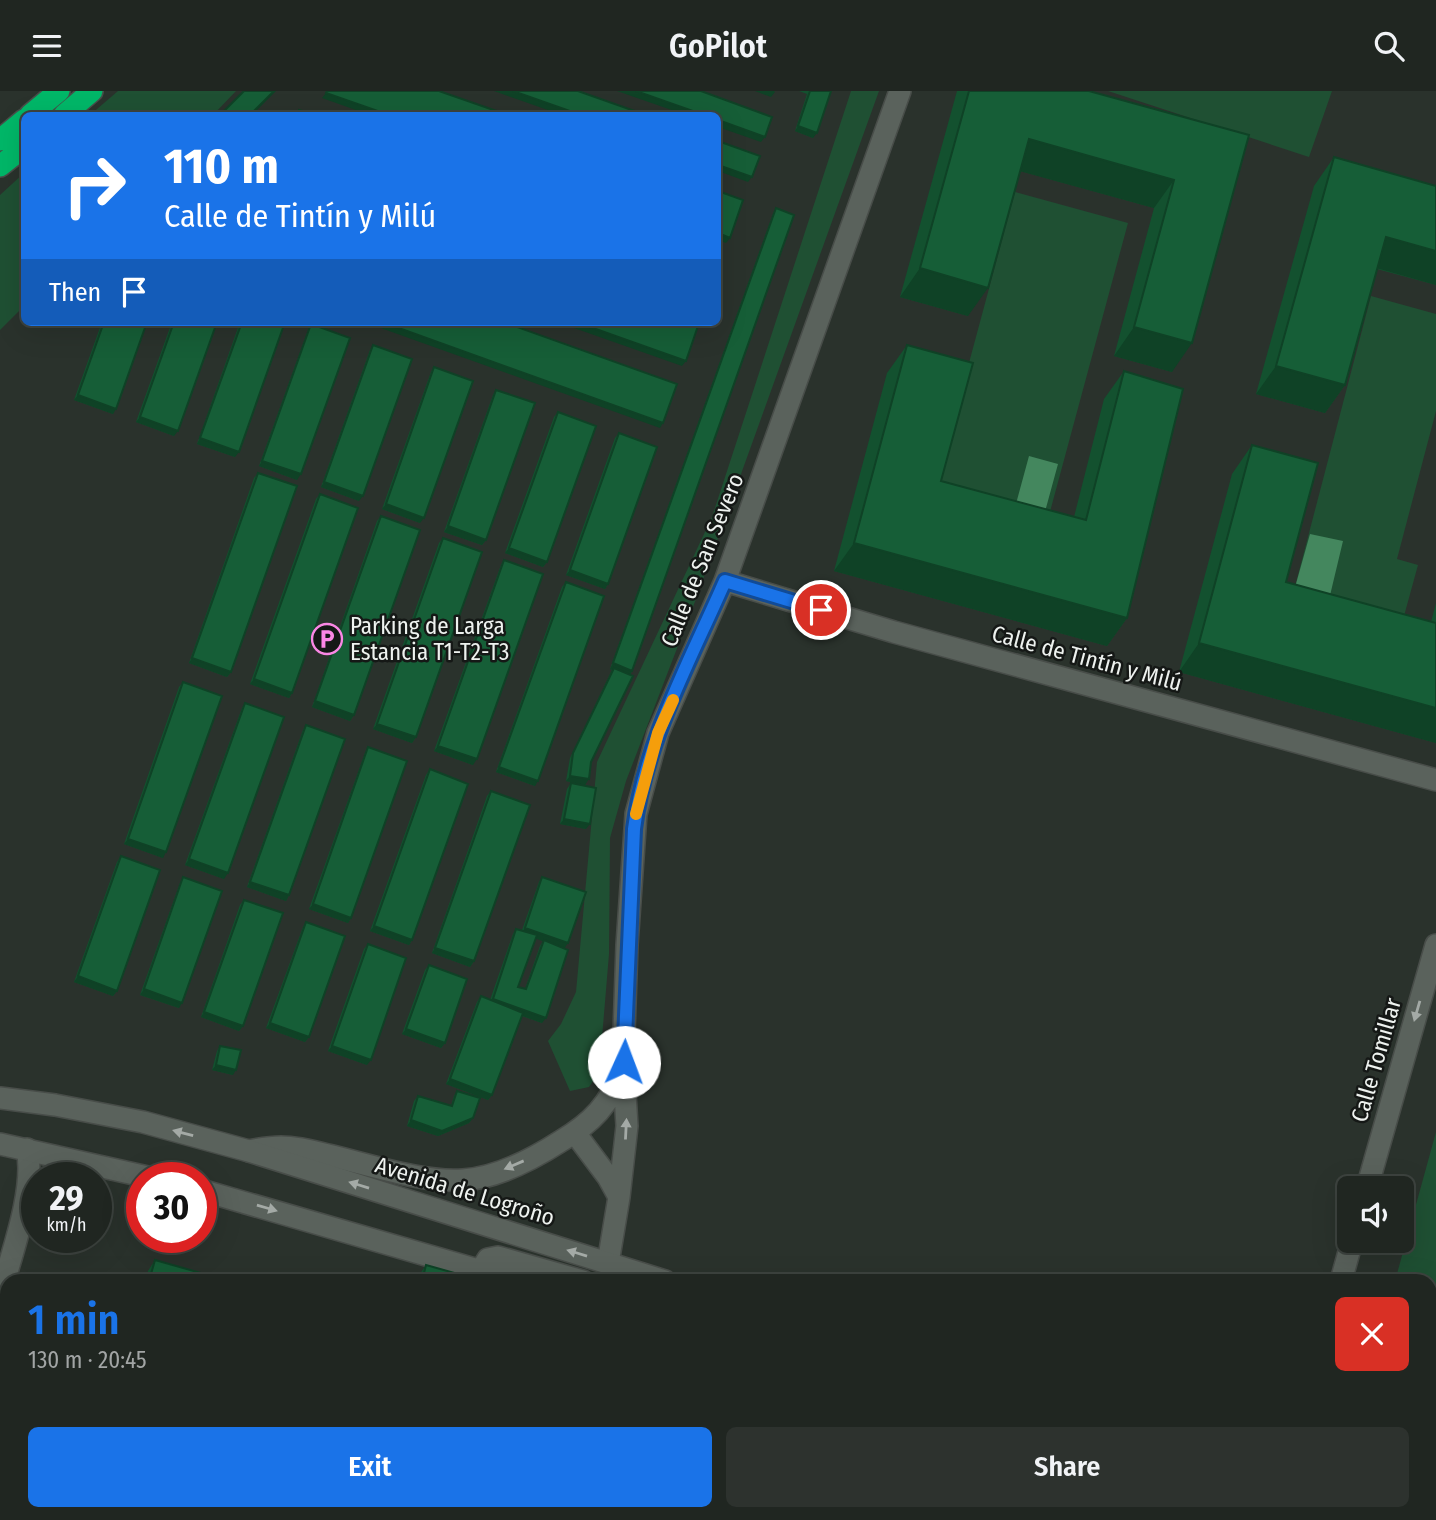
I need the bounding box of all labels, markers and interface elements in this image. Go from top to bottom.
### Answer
icon: menu [28,27,66,65]
text: GoPilot [669,27,767,65]
icon: search [1370,27,1408,65]
text: 110 m [164,137,279,196]
icon: right [49,140,140,231]
text: Calle de Tintín y Milú [164,197,436,235]
icon: arrive [115,273,153,311]
text: Then [49,277,101,308]
street label: Calle de San Severo [655,469,749,651]
pin [791,580,851,640]
icon: arrive [802,591,840,629]
place label: Parking de Larga Estancia T1-T2-T3 [350,612,509,666]
street label: Calle de Tintín y Milú [989,619,1185,697]
parking icon: Parking de Larga Estancia T1-T2-T3 [310,622,344,656]
street label: Calle Tomillar [1345,995,1407,1125]
one-way arrow [1412,1001,1422,1022]
position arrow [587,1025,661,1099]
one-way arrow [621,1118,632,1140]
one-way arrow [172,1127,193,1137]
street label: Avenida de Logroño [372,1150,558,1232]
one-way arrow [504,1160,525,1171]
speed limit sign: 30 [126,1162,217,1253]
map controls [1337,1176,1414,1253]
button: sound [1337,1176,1414,1253]
text: 29 [49,1177,84,1219]
one-way arrow [349,1180,370,1190]
one-way arrow [257,1204,278,1214]
text: km/h [46,1214,87,1236]
one-way arrow [566,1247,587,1258]
text: 1 min [28,1295,119,1345]
button: close [1335,1297,1409,1371]
text: 130 m · 20:45 [28,1346,146,1374]
button: Exit [28,1427,712,1507]
button: Share [726,1427,1409,1507]

